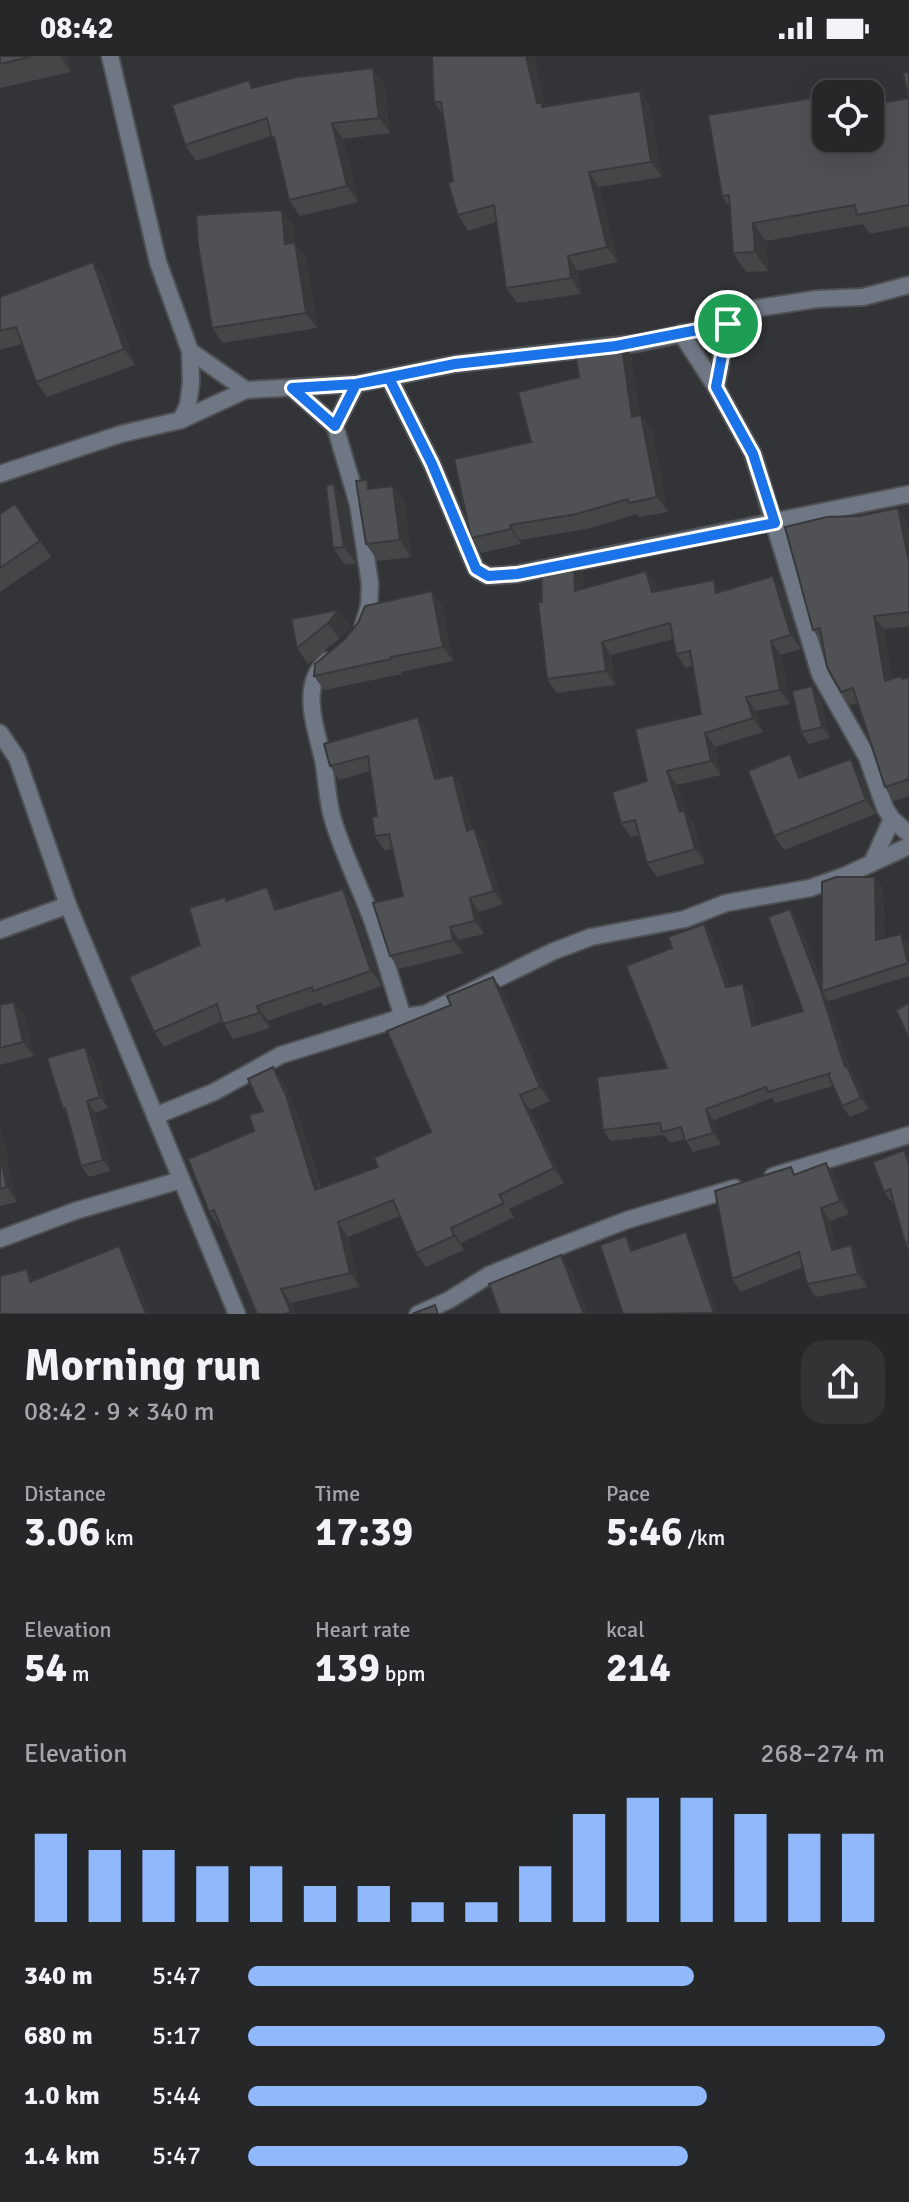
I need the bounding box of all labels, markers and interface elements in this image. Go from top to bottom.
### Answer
text: 08:42 [40,10,114,47]
map controls [812,80,884,152]
button: locate [812,80,884,152]
pin [694,290,762,358]
icon: arrive [706,302,750,346]
text: Morning run [24,1339,261,1393]
button: share [801,1340,885,1424]
text: 08:42 · 9 × 340 m [24,1396,215,1428]
text: Distance [24,1480,106,1507]
text: Time [315,1480,360,1507]
text: Pace [606,1480,650,1507]
text: 3.06 [24,1507,100,1557]
text: 17:39 [315,1507,413,1557]
text: 5:46 [606,1507,683,1557]
text: km [100,1524,134,1551]
text: /km [683,1524,725,1551]
text: Elevation [24,1616,112,1643]
text: Heart rate [315,1616,410,1643]
text: kcal [606,1616,645,1643]
text: 54 [24,1643,67,1693]
text: 139 [315,1643,380,1693]
text: 214 [606,1643,671,1693]
text: m [67,1660,90,1687]
text: bpm [380,1660,425,1687]
text: Elevation [24,1738,128,1770]
text: 268–274 m [761,1738,885,1770]
text: 340 m [24,1960,93,1992]
text: 5:47 [152,1960,201,1992]
text: 680 m [24,2020,93,2052]
text: 5:17 [152,2020,201,2052]
text: 1.0 km [24,2080,100,2112]
text: 5:44 [152,2080,201,2112]
text: 1.4 km [24,2140,100,2172]
text: 5:47 [152,2140,201,2172]

